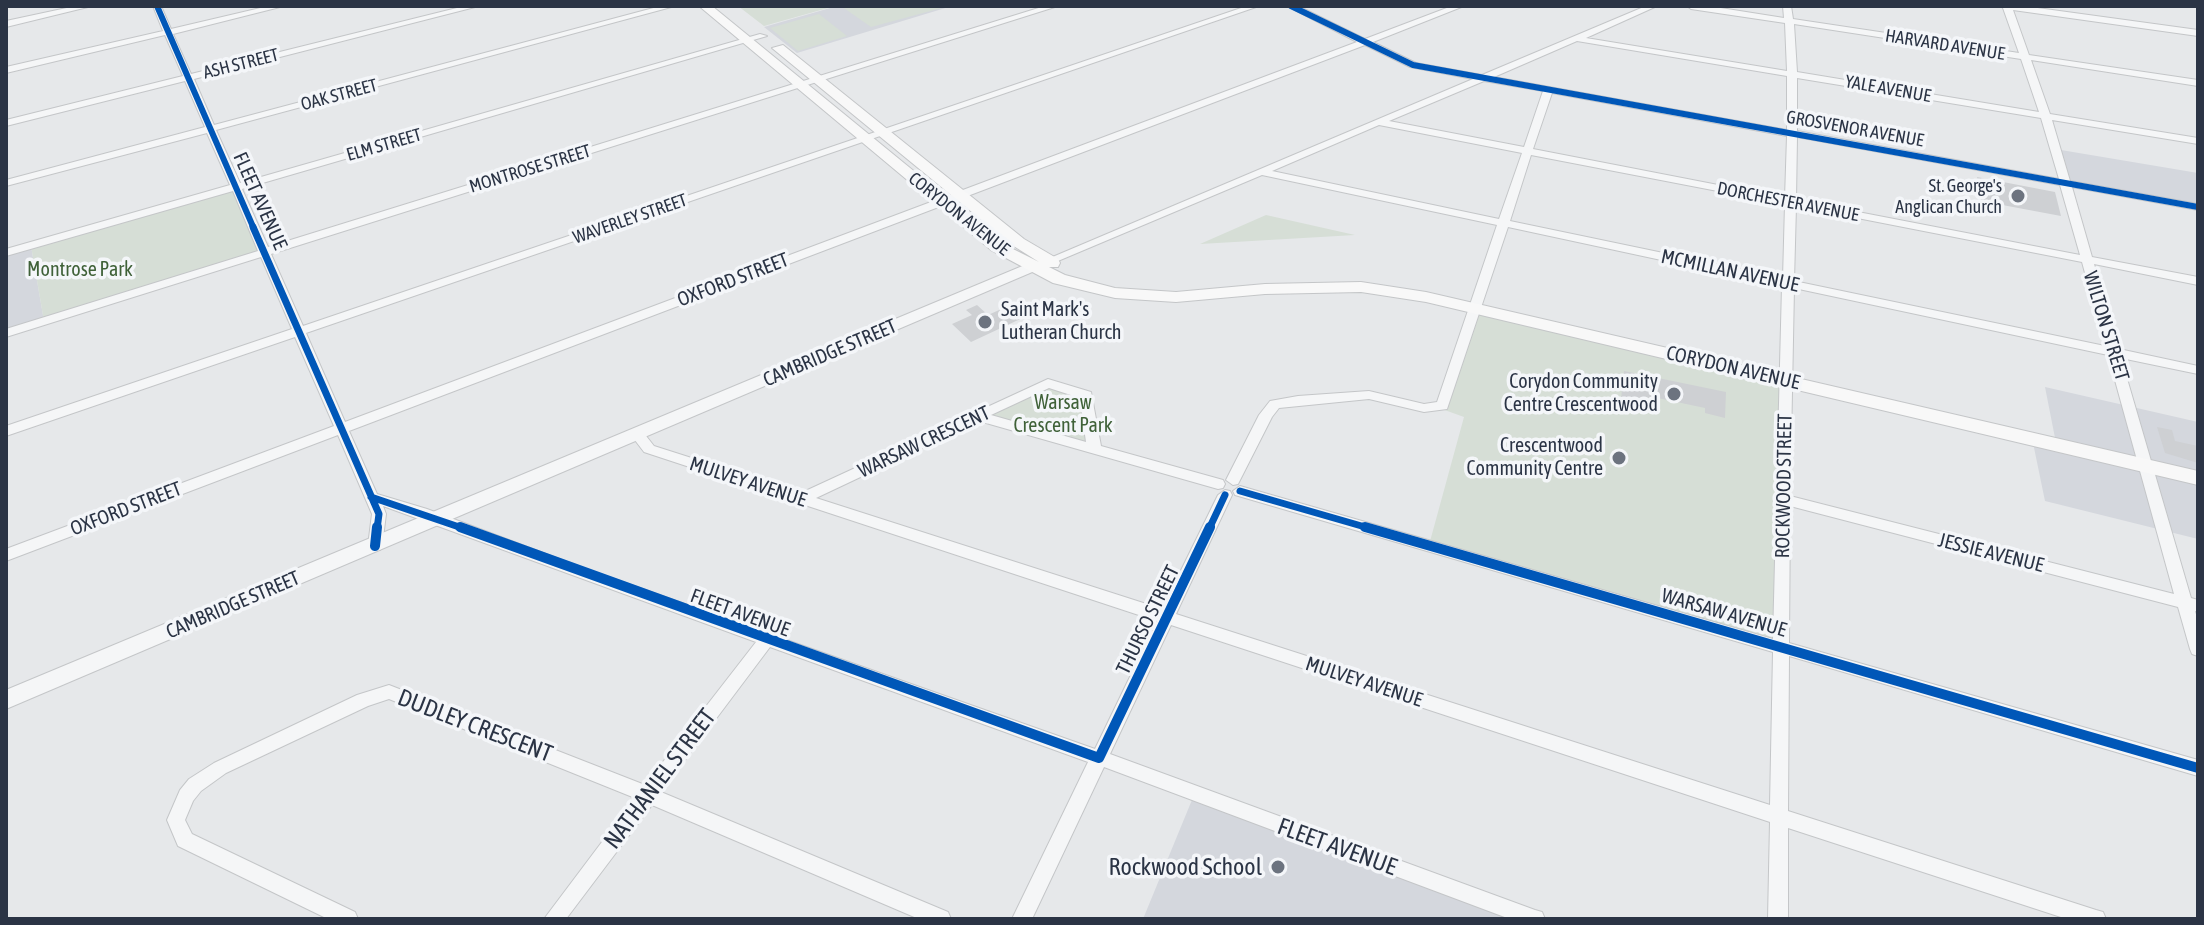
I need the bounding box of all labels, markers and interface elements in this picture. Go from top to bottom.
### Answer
street label: HARVARD AVENUE [1884,25,2006,65]
street label: ASH STREET [201,44,281,84]
street label: YALE AVENUE [1843,71,1933,107]
street label: OAK STREET [298,74,380,116]
street label: GROSVENOR AVENUE [1784,106,1926,152]
street label: ELM STREET [344,124,424,166]
street label: MONTROSE STREET [467,140,593,198]
street label: FLEET AVENUE [228,149,292,253]
street label: CORYDON AVENUE [904,168,1014,260]
place label: St. George's Anglican Church [1895,175,2002,218]
street label: DORCHESTER AVENUE [1715,178,1861,226]
marker: St. George's Anglican Church [2009,187,2027,205]
street label: WAVERLEY STREET [570,189,690,249]
street label: MCMILLAN AVENUE [1659,245,1801,297]
street label: OXFORD STREET [674,248,792,312]
park label: Montrose Park [27,258,133,282]
street label: WILTON STREET [2078,268,2134,384]
place label: Saint Mark's Lutheran Church [1001,298,1122,345]
marker: Saint Mark's Lutheran Church [976,313,994,331]
street label: CAMBRIDGE STREET [760,314,900,392]
street label: CORYDON AVENUE [1664,341,1802,395]
place label: Corydon Community Centre Crescentwood [1504,370,1658,417]
marker: Corydon Community Centre Crescentwood [1665,385,1683,403]
park label: Warsaw Crescent Park [1013,391,1113,438]
street label: WARSAW CRESCENT [854,401,994,483]
street label: ROCKWOOD STREET [1771,413,1797,559]
place label: Crescentwood Community Centre [1467,434,1603,481]
marker: Crescentwood Community Centre [1610,449,1628,467]
street label: MULVEY AVENUE [686,452,810,512]
street label: OXFORD STREET [67,477,185,541]
street label: JESSIE AVENUE [1936,528,2046,578]
street label: THURSO STREET [1111,562,1185,678]
street label: CAMBRIDGE STREET [163,566,303,644]
street label: FLEET AVENUE [687,584,793,642]
street label: WARSAW AVENUE [1659,584,1789,642]
street label: MULVEY AVENUE [1302,652,1426,712]
street label: DUDLEY CRESCENT [394,683,556,769]
street label: NATHANIEL STREET [598,703,722,855]
street label: FLEET AVENUE [1273,812,1401,882]
place label: Rockwood School [1108,853,1262,881]
marker: Rockwood School [1269,858,1287,876]

